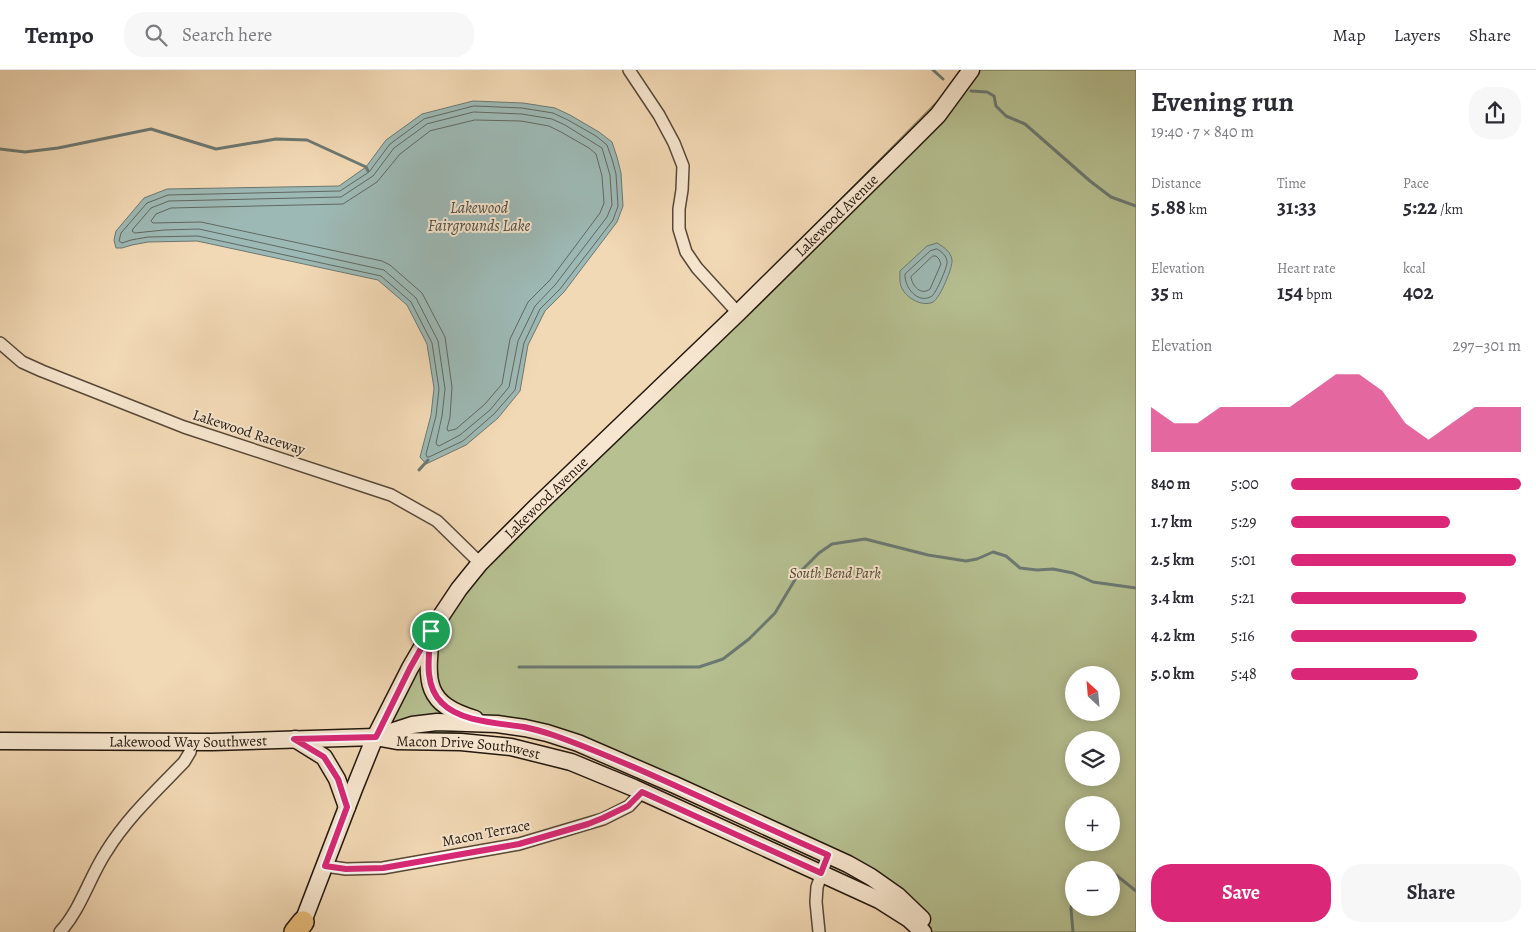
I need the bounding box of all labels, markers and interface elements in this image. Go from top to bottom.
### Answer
search box [124,12,474,57]
text: Tempo [25,19,94,51]
icon: search [142,21,170,49]
text: Search here [182,22,272,48]
text: Map [1333,23,1366,47]
text: Layers [1394,23,1441,47]
text: Share [1469,23,1511,47]
text: Evening run [1151,83,1294,121]
button: share [1469,87,1521,139]
text: 19:40 · 7 × 840 m [1151,121,1254,143]
street label: Lakewood Avenue [791,170,883,261]
text: Distance [1151,174,1201,193]
text: Time [1277,174,1306,193]
text: Pace [1403,174,1429,193]
text: 5.88 [1151,193,1186,221]
text: 31:33 [1277,193,1317,221]
text: 5:22 [1403,193,1437,221]
water label: Lakewood Fairgrounds Lake [428,197,530,237]
text: km [1186,200,1207,219]
text: /km [1437,200,1463,219]
text: Elevation [1151,259,1205,278]
text: Heart rate [1277,259,1335,278]
text: kcal [1403,259,1425,278]
text: 35 [1151,278,1169,306]
text: 154 [1277,278,1303,306]
text: 402 [1403,278,1434,306]
text: m [1169,285,1183,304]
text: bpm [1303,285,1332,304]
text: Elevation [1151,335,1212,357]
text: 297–301 m [1453,335,1521,357]
street label: Lakewood Raceway [190,404,308,460]
street label: Lakewood Avenue [500,452,593,543]
text: 840 m [1151,473,1190,495]
text: 5:00 [1231,473,1259,495]
text: 1.7 km [1151,511,1192,533]
text: 5:29 [1231,511,1257,533]
text: 2.5 km [1151,549,1194,571]
text: 5:01 [1231,549,1256,571]
park label: South Bend Park [789,563,881,583]
text: 3.4 km [1151,587,1194,609]
text: 5:21 [1231,587,1255,609]
pin [410,610,452,652]
icon: arrive [417,617,445,645]
text: 4.2 km [1151,625,1195,647]
text: 5:16 [1231,625,1255,647]
text: 5.0 km [1151,663,1195,685]
text: 5:48 [1231,663,1257,685]
north arrow [1065,666,1120,721]
map controls [1065,666,1120,916]
street label: Lakewood Way Southwest [109,730,267,752]
street label: Macon Drive Southwest [396,731,542,764]
button: layers [1065,731,1120,786]
button: + [1065,796,1120,851]
street label: Macon Terrace [440,815,532,851]
button: − [1065,861,1120,916]
button: Save [1151,864,1331,922]
button: Share [1341,864,1521,922]

